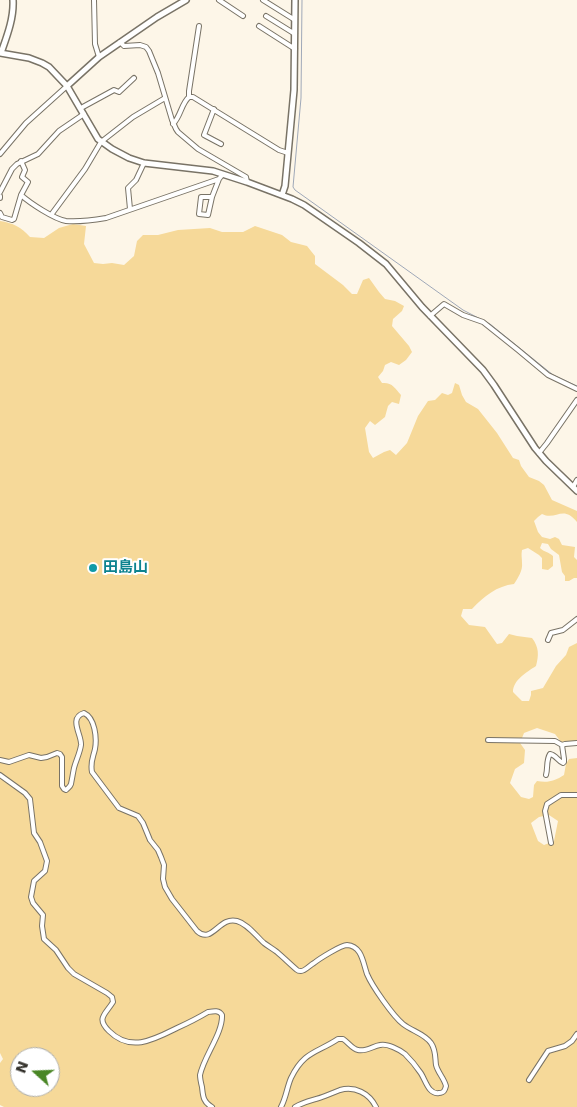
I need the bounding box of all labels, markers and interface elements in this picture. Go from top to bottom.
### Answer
place label: 田島山 [103,559,148,577]
marker: 田島山 [87,562,99,574]
north arrow [10,1047,60,1097]
text: N [12,1059,31,1075]

